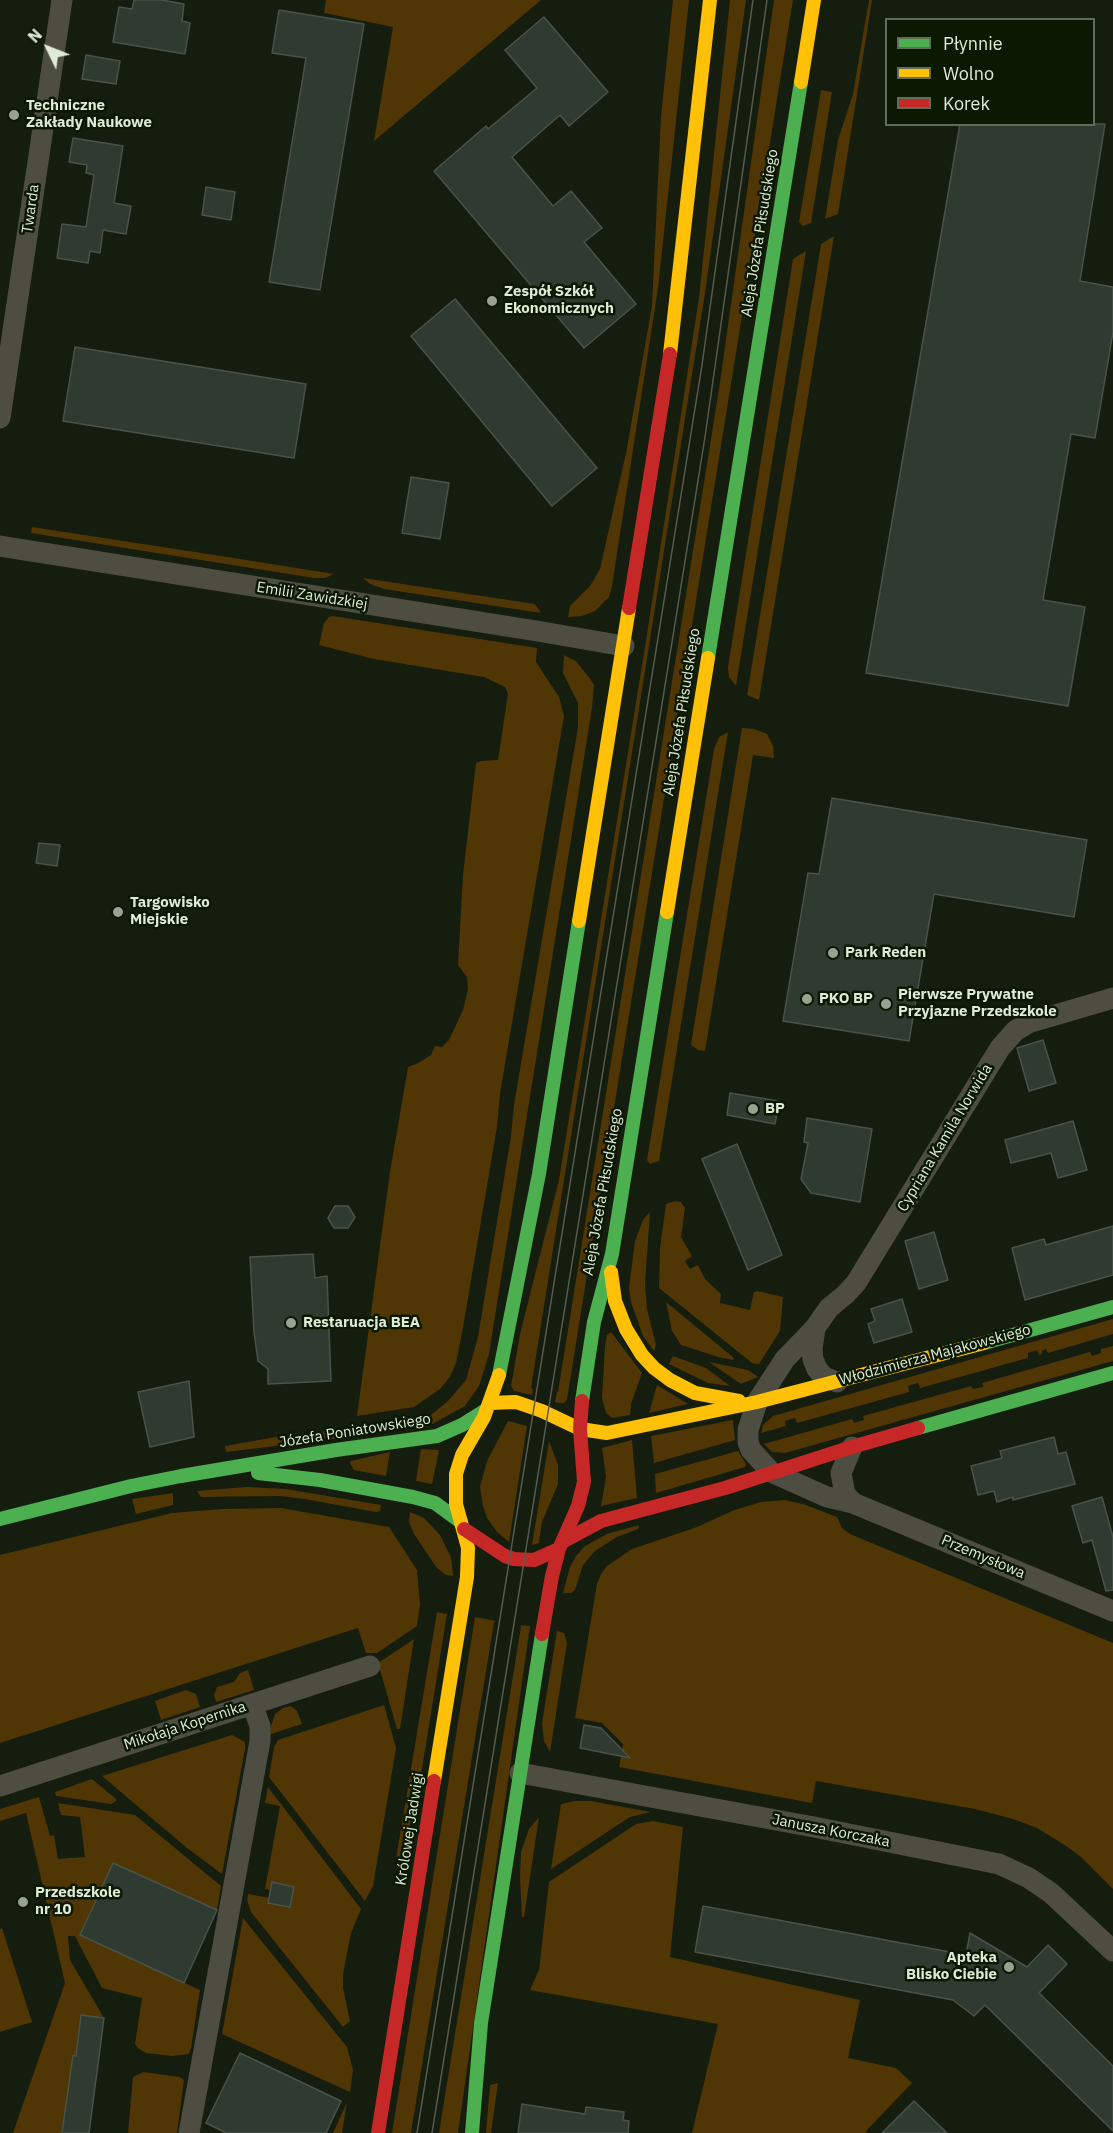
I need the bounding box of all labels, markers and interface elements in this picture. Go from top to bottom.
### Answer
north arrow [18,18,78,78]
legend [885,18,1095,126]
text: N [24,25,46,47]
text: Płynnie [943,32,1003,55]
text: Wolno [943,62,994,85]
text: Korek [943,92,990,115]
place label: Techniczne Zakłady Naukowe [26,97,152,132]
marker: Techniczne Zakłady Naukowe [7,108,21,122]
street label: Aleja Józefa Piłsudskiego [738,148,782,318]
street label: Twarda [19,183,43,235]
place label: Zespół Szkół Ekonomicznych [504,283,614,318]
marker: Zespół Szkół Ekonomicznych [485,294,499,308]
street label: Emilii Zawidzkiej [255,578,369,614]
street label: Aleja Józefa Piłsudskiego [660,627,704,797]
place label: Targowisko Miejskie [130,894,210,929]
marker: Targowisko Miejskie [111,905,125,919]
place label: Park Reden [845,944,926,962]
marker: Park Reden [826,946,840,960]
place label: Pierwsze Prywatne Przyjazne Przedszkole [898,986,1057,1021]
place label: PKO BP [819,990,873,1008]
marker: PKO BP [800,992,814,1006]
marker: Pierwsze Prywatne Przyjazne Przedszkole [879,997,893,1011]
street label: Cypriana Kamila Norwida [894,1061,996,1215]
place label: BP [765,1100,785,1118]
marker: BP [746,1102,760,1116]
street label: Aleja Józefa Piłsudskiego [579,1107,627,1277]
place label: Restaruacja BEA [303,1314,420,1332]
marker: Restaruacja BEA [284,1316,298,1330]
street label: Włodzimierza Majakowskiego [837,1321,1033,1389]
street label: Józefa Poniatowskiego [278,1410,432,1452]
street label: Przemysłowa [938,1531,1028,1583]
street label: Mikołaja Kopernika [122,1698,248,1754]
street label: Królowej Jadwigi [392,1771,428,1887]
street label: Janusza Korczaka [771,1811,891,1851]
place label: Przedszkole nr 10 [35,1884,121,1919]
marker: Przedszkole nr 10 [16,1895,30,1909]
place label: Apteka Blisko Ciebie [906,1949,997,1984]
marker: Apteka Blisko Ciebie [1002,1960,1016,1974]

